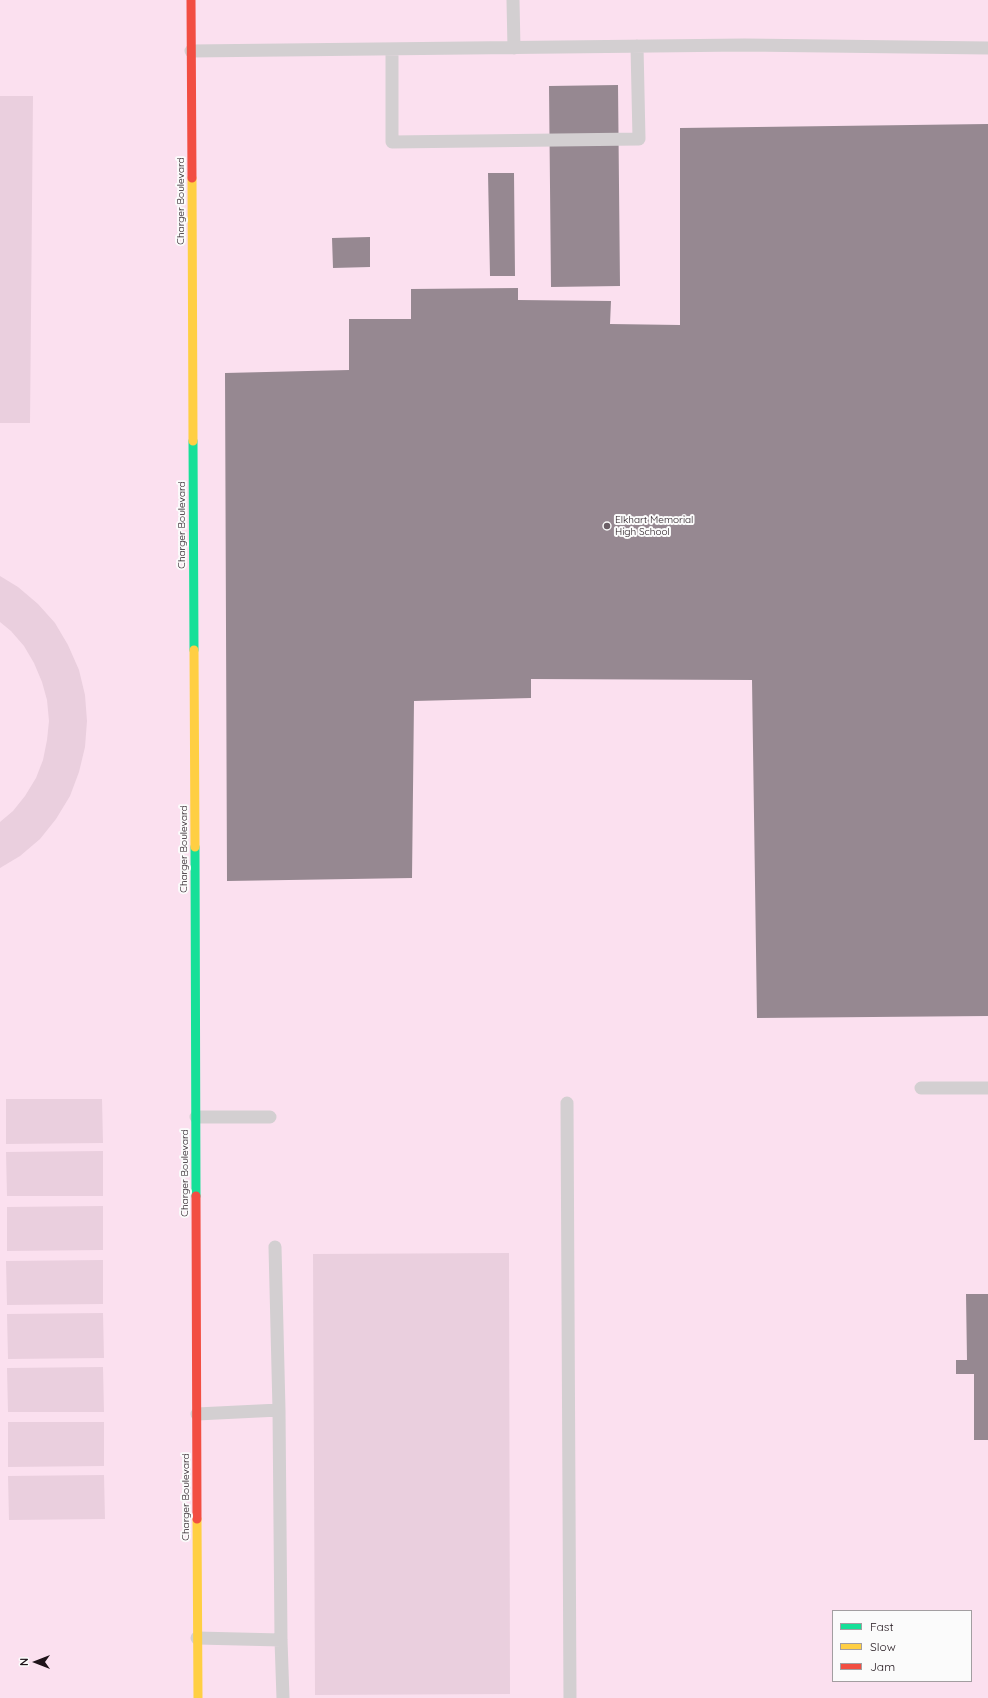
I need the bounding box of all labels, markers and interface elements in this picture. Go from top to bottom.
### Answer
street label: Charger Boulevard [175,157,187,245]
street label: Charger Boulevard [176,481,188,569]
place label: Elkhart Memorial High School [615,514,693,538]
marker: Elkhart Memorial High School [602,521,612,531]
street label: Charger Boulevard [178,805,190,893]
street label: Charger Boulevard [179,1129,191,1217]
street label: Charger Boulevard [180,1453,192,1541]
legend [832,1610,972,1682]
text: Fast [870,1619,894,1634]
text: Slow [870,1639,896,1654]
north arrow [16,1642,56,1682]
text: N [17,1658,31,1666]
text: Jam [870,1659,895,1674]

